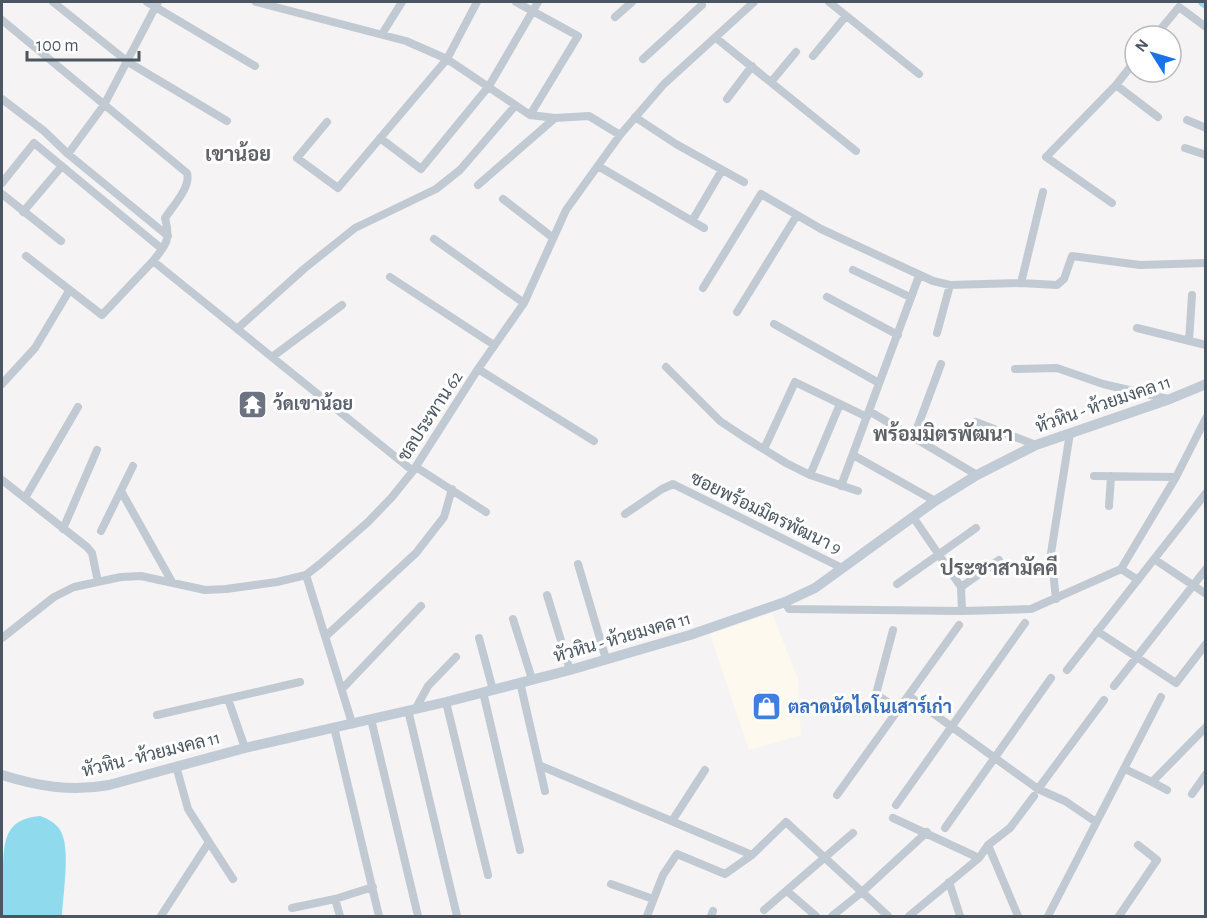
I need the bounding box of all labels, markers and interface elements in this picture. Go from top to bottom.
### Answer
scale bar [27,24,140,62]
north arrow [1123,24,1183,84]
text: N [1132,36,1152,55]
text: 100 m [36,37,79,55]
district label: เขาน้อย [205,141,271,165]
street label: ชลประทาน 62 [394,368,466,465]
street label: หัวหิน - ห้วยมงคล 11 [1032,370,1173,437]
temple icon: ว้ดเขาน้อย [236,388,268,420]
place label: ว้ดเขาน้อย [273,392,353,414]
district label: พร้อมมิตรพัฒนา [873,421,1013,445]
street label: ซอยพร้อมมิตรพัฒนา 9 [687,466,846,558]
district label: ประชาสามัคคี [940,555,1058,579]
street label: หัวหิน - ห้วยมงคล 11 [550,606,693,666]
shop icon: ตลาดนัดไดโนเสาร์เก่า [751,691,783,723]
place label: ตลาดนัดไดโนเสาร์เก่า [788,694,952,717]
street label: หัวหิน - ห้วยมงคล 11 [79,725,222,781]

